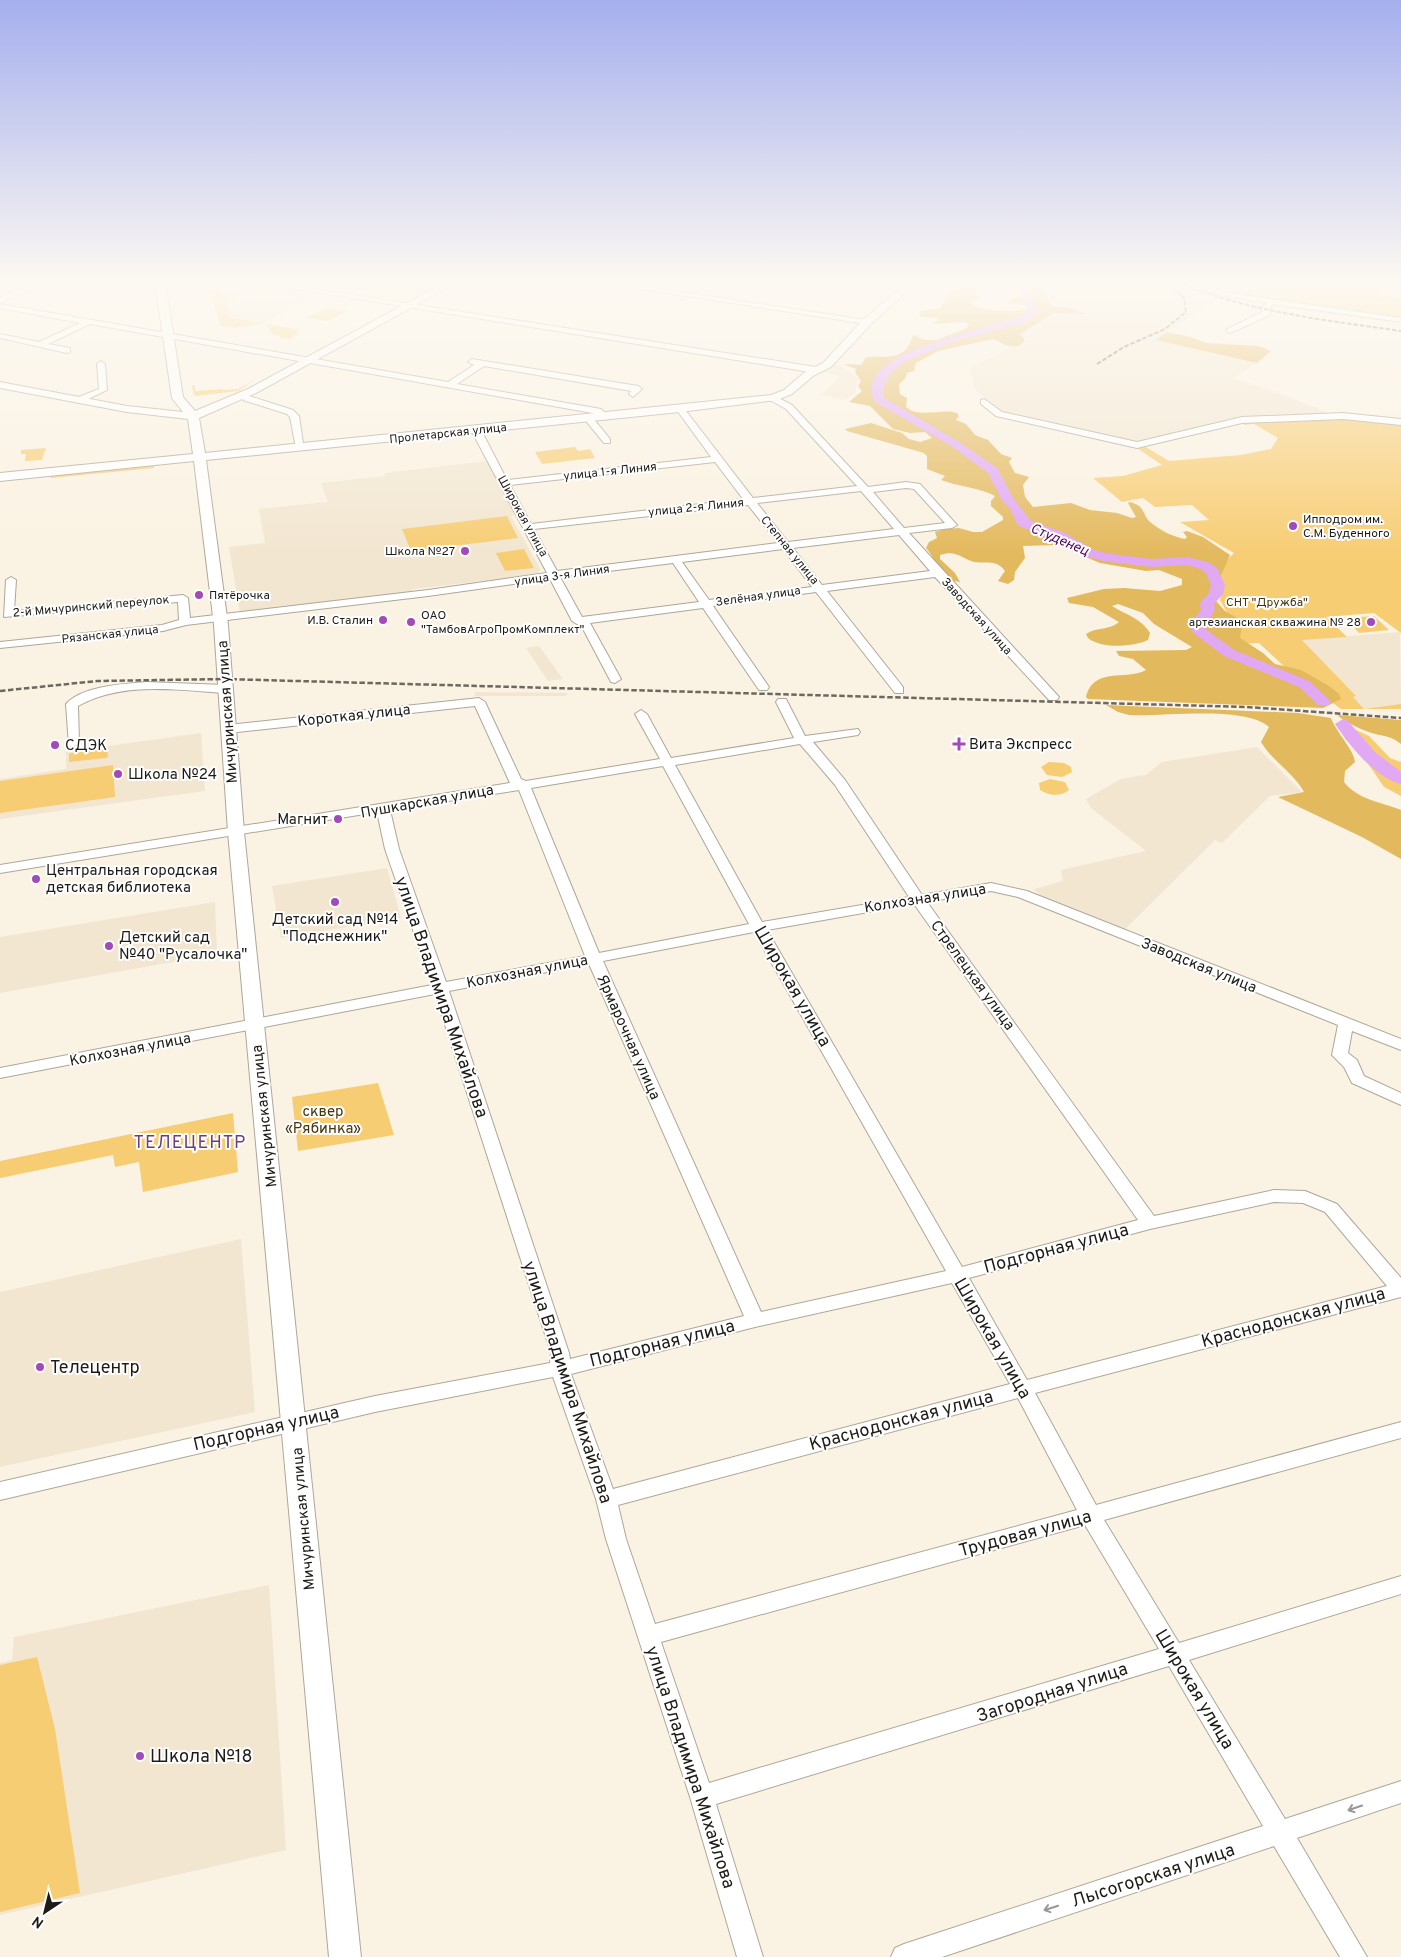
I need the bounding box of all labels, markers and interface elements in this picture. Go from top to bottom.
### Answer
street label: Пролетарская улица [389,420,508,448]
street label: улица 1-я Линия [563,459,658,485]
street label: Широкая улица [493,473,551,560]
street label: улица 2-я Линия [647,495,745,521]
place label: Ипподром им. С.М. Буденного [1303,512,1390,542]
street label: Степная улица [756,513,822,588]
water label: Студенец [1028,520,1092,561]
marker: Ипподром им. С.М. Буденного [1287,520,1299,532]
place label: Школа №27 [385,544,455,560]
marker: Школа №27 [459,545,471,557]
street label: улица 3-я Линия [514,561,611,591]
street label: Заводская улица [937,575,1015,659]
street label: Зелёная улица [715,583,802,611]
place label: Пятёрочка [209,588,270,604]
marker: Пятёрочка [193,589,205,601]
street label: 2-й Мичуринский переулок [12,592,170,622]
park label: СНТ "Дружба" [1226,595,1308,611]
place label: ОАО "ТамбовАгроПромКомплект" [421,608,585,638]
place label: И.В. Сталин [307,613,373,629]
marker: И.В. Сталин [377,614,389,626]
place label: артезианская скважина № 28 [1189,615,1361,631]
marker: ОАО "ТамбовАгроПромКомплект" [405,616,417,628]
marker: артезианская скважина № 28 [1365,616,1377,628]
street label: Рязанская улица [61,622,159,648]
street label: Мичуринская улица [214,640,243,784]
street label: Короткая улица [297,701,412,732]
place label: Вита Экспресс [969,736,1072,755]
place label: СДЭК [65,737,107,756]
marker: Вита Экспресс [953,738,965,750]
marker: СДЭК [49,739,61,751]
place label: Школа №24 [128,766,217,785]
marker: Школа №24 [112,768,124,780]
street label: Пушкарская улица [359,781,495,824]
place label: Магнит [277,811,328,830]
marker: Магнит [332,813,344,825]
place label: Центральная городская детская библиотека [46,862,218,898]
marker: Центральная городская детская библиотека [30,873,42,885]
street label: улица Владимира Михайлова [388,874,493,1121]
street label: Колхозная улица [863,880,988,918]
marker: Детский сад №14 "Подснежник" [329,896,341,908]
place label: Детский сад №14 "Подснежник" [272,911,398,947]
street label: Стрелецкая улица [925,917,1018,1035]
street label: Широкая улица [748,922,836,1051]
place label: Детский сад №40 "Русалочка" [119,929,247,965]
street label: Заводская улица [1138,934,1259,998]
marker: Детский сад №40 "Русалочка" [103,940,115,952]
street label: Колхозная улица [465,951,590,994]
street label: Ярмарочная улица [591,972,664,1103]
street label: Колхозная улица [68,1029,193,1072]
street label: Мичуринская улица [249,1044,282,1188]
park label: сквер «Рябинка» [285,1103,361,1139]
district label: ТЕЛЕЦЕНТР [134,1132,246,1155]
street label: Подгорная улица [981,1219,1131,1280]
street label: улица Владимира Михайлова [516,1258,617,1507]
street label: Широкая улица [948,1274,1036,1403]
street label: Краснодонская улица [1199,1283,1388,1354]
street label: Подгорная улица [587,1315,737,1374]
place label: Телецентр [50,1357,140,1380]
marker: Телецентр [34,1361,46,1373]
street label: Краснодонская улица [807,1386,996,1457]
street label: Подгорная улица [191,1401,342,1457]
street label: Мичуринская улица [289,1447,320,1591]
street label: Трудовая улица [957,1506,1094,1563]
street label: Широкая улица [1149,1626,1239,1754]
street label: улица Владимира Михайлова [639,1643,740,1892]
street label: Загородная улица [974,1658,1131,1729]
place label: Школа №18 [150,1746,253,1769]
marker: Школа №18 [134,1750,146,1762]
one-way arrow [1347,1803,1363,1813]
street label: Лысогорская улица [1069,1839,1238,1914]
north arrow [20,1887,70,1937]
one-way arrow [1043,1904,1059,1914]
text: N [29,1912,47,1931]

